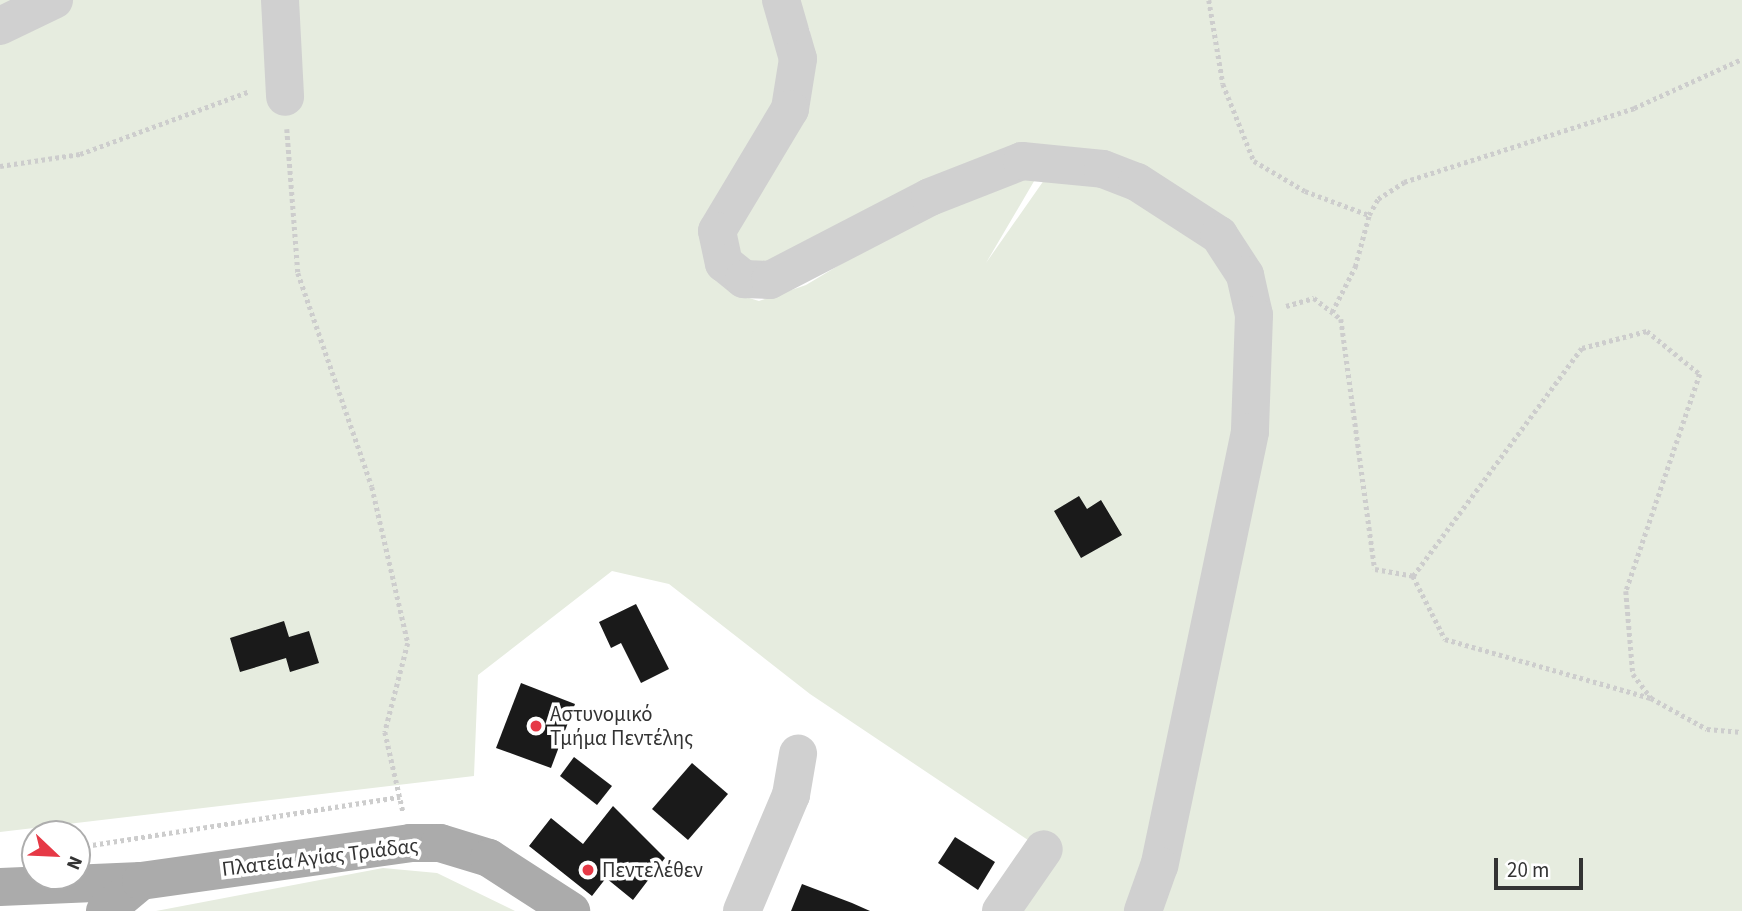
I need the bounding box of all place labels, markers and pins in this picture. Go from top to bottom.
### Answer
place label: Αστυνομικό Τμήμα Πεντέλης [550,701,693,751]
marker: Αστυνομικό Τμήμα Πεντέλης [528,718,544,734]
place label: Πεντελέθεν [602,857,703,883]
marker: Πεντελέθεν [580,862,596,878]

